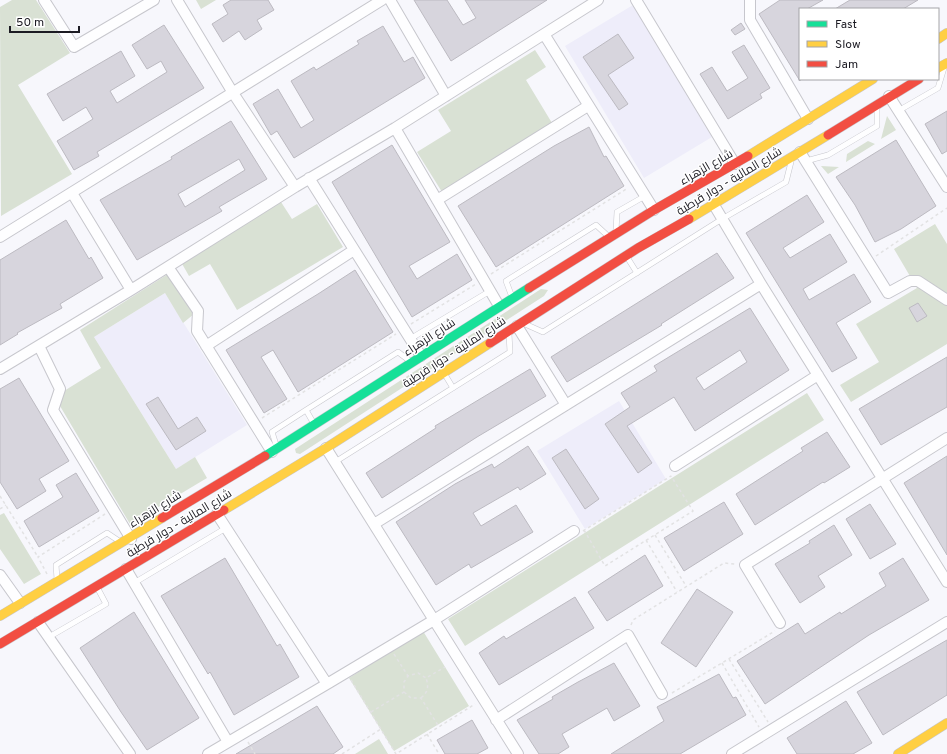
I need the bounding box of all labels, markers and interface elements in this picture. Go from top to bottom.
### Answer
scale bar [10,8,79,34]
legend [799,8,939,80]
text: 50 m [16,15,44,31]
text: Fast [835,17,857,33]
text: Slow [835,37,861,53]
text: Jam [835,57,858,73]
street label: شارع المالية - دوار قرطبة [674,144,785,220]
street label: شارع الزهراء [677,146,736,190]
street label: شارع المالية - دوار قرطبة [400,313,509,392]
street label: شارع الزهراء [400,315,459,361]
street label: شارع المالية - دوار قرطبة [124,486,235,562]
street label: شارع الزهراء [126,487,185,532]

